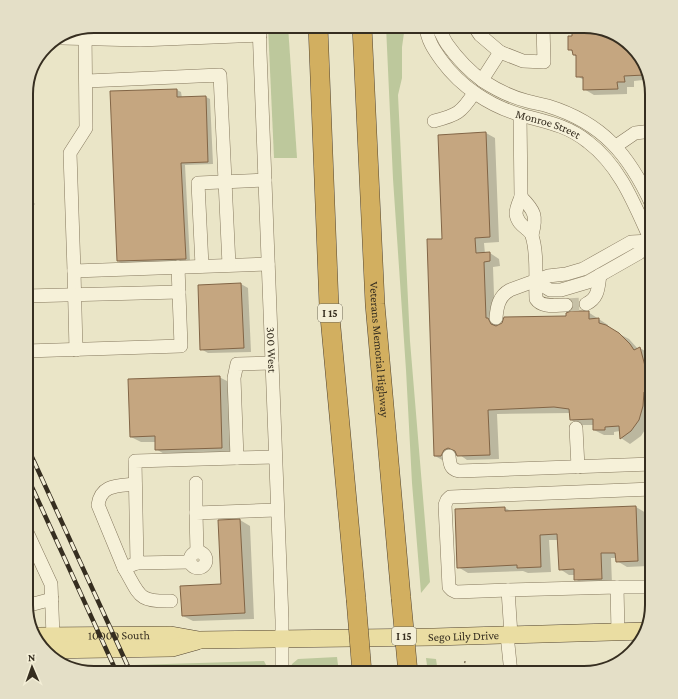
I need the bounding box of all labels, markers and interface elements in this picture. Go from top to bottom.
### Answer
street label: Monroe Street [514,107,584,142]
street label: Veterans Memorial Highway [367,281,392,418]
road number: I 15 [318,304,342,322]
street label: 300 West [264,326,279,374]
road number: I 15 [392,627,416,645]
street label: 10000 South [88,628,151,643]
street label: Sego Lily Drive [428,628,499,644]
north arrow [12,647,52,687]
text: N [28,651,36,663]

